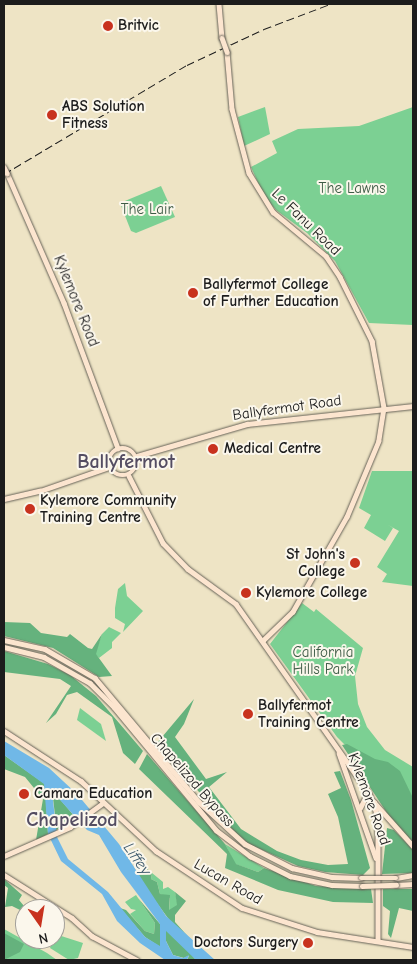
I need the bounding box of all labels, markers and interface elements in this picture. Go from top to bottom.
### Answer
place label: Britvic [118,17,159,35]
marker: Britvic [102,20,114,32]
place label: ABS Solution Fitness [62,97,145,132]
marker: ABS Solution Fitness [46,109,58,121]
park label: The Lawns [319,180,385,198]
street label: Le Fanu Road [268,185,344,259]
park label: The Lair [121,201,173,219]
street label: Kylemore Road [50,253,102,349]
place label: Ballyfermot College of Further Education [203,275,339,310]
marker: Ballyfermot College of Further Education [187,287,199,299]
street label: Ballyfermot Road [231,391,343,425]
place label: Medical Centre [224,440,321,458]
marker: Medical Centre [206,442,220,456]
district label: Ballyfermot [77,449,175,473]
place label: Kylemore Community Training Centre [40,491,176,526]
marker: Kylemore Community Training Centre [24,503,36,515]
place label: St John's College [286,545,345,580]
marker: St John's College [349,557,361,569]
place label: Kylemore College [256,584,367,602]
marker: Kylemore College [240,587,252,599]
park label: California Hills Park [293,643,353,678]
place label: Ballyfermot Training Centre [258,696,359,731]
marker: Ballyfermot Training Centre [242,708,254,720]
street label: Chapelizod Bypass [146,729,238,831]
street label: Kylemore Road [344,750,394,848]
place label: Camara Education [34,785,152,803]
marker: Camara Education [18,788,30,800]
district label: Chapelizod [26,807,118,831]
water label: Liffey [119,839,155,879]
street label: Lucan Road [191,855,265,909]
north arrow [15,899,65,949]
text: N [37,929,50,947]
place label: Doctors Surgery [194,934,298,952]
marker: Doctors Surgery [302,937,314,949]

